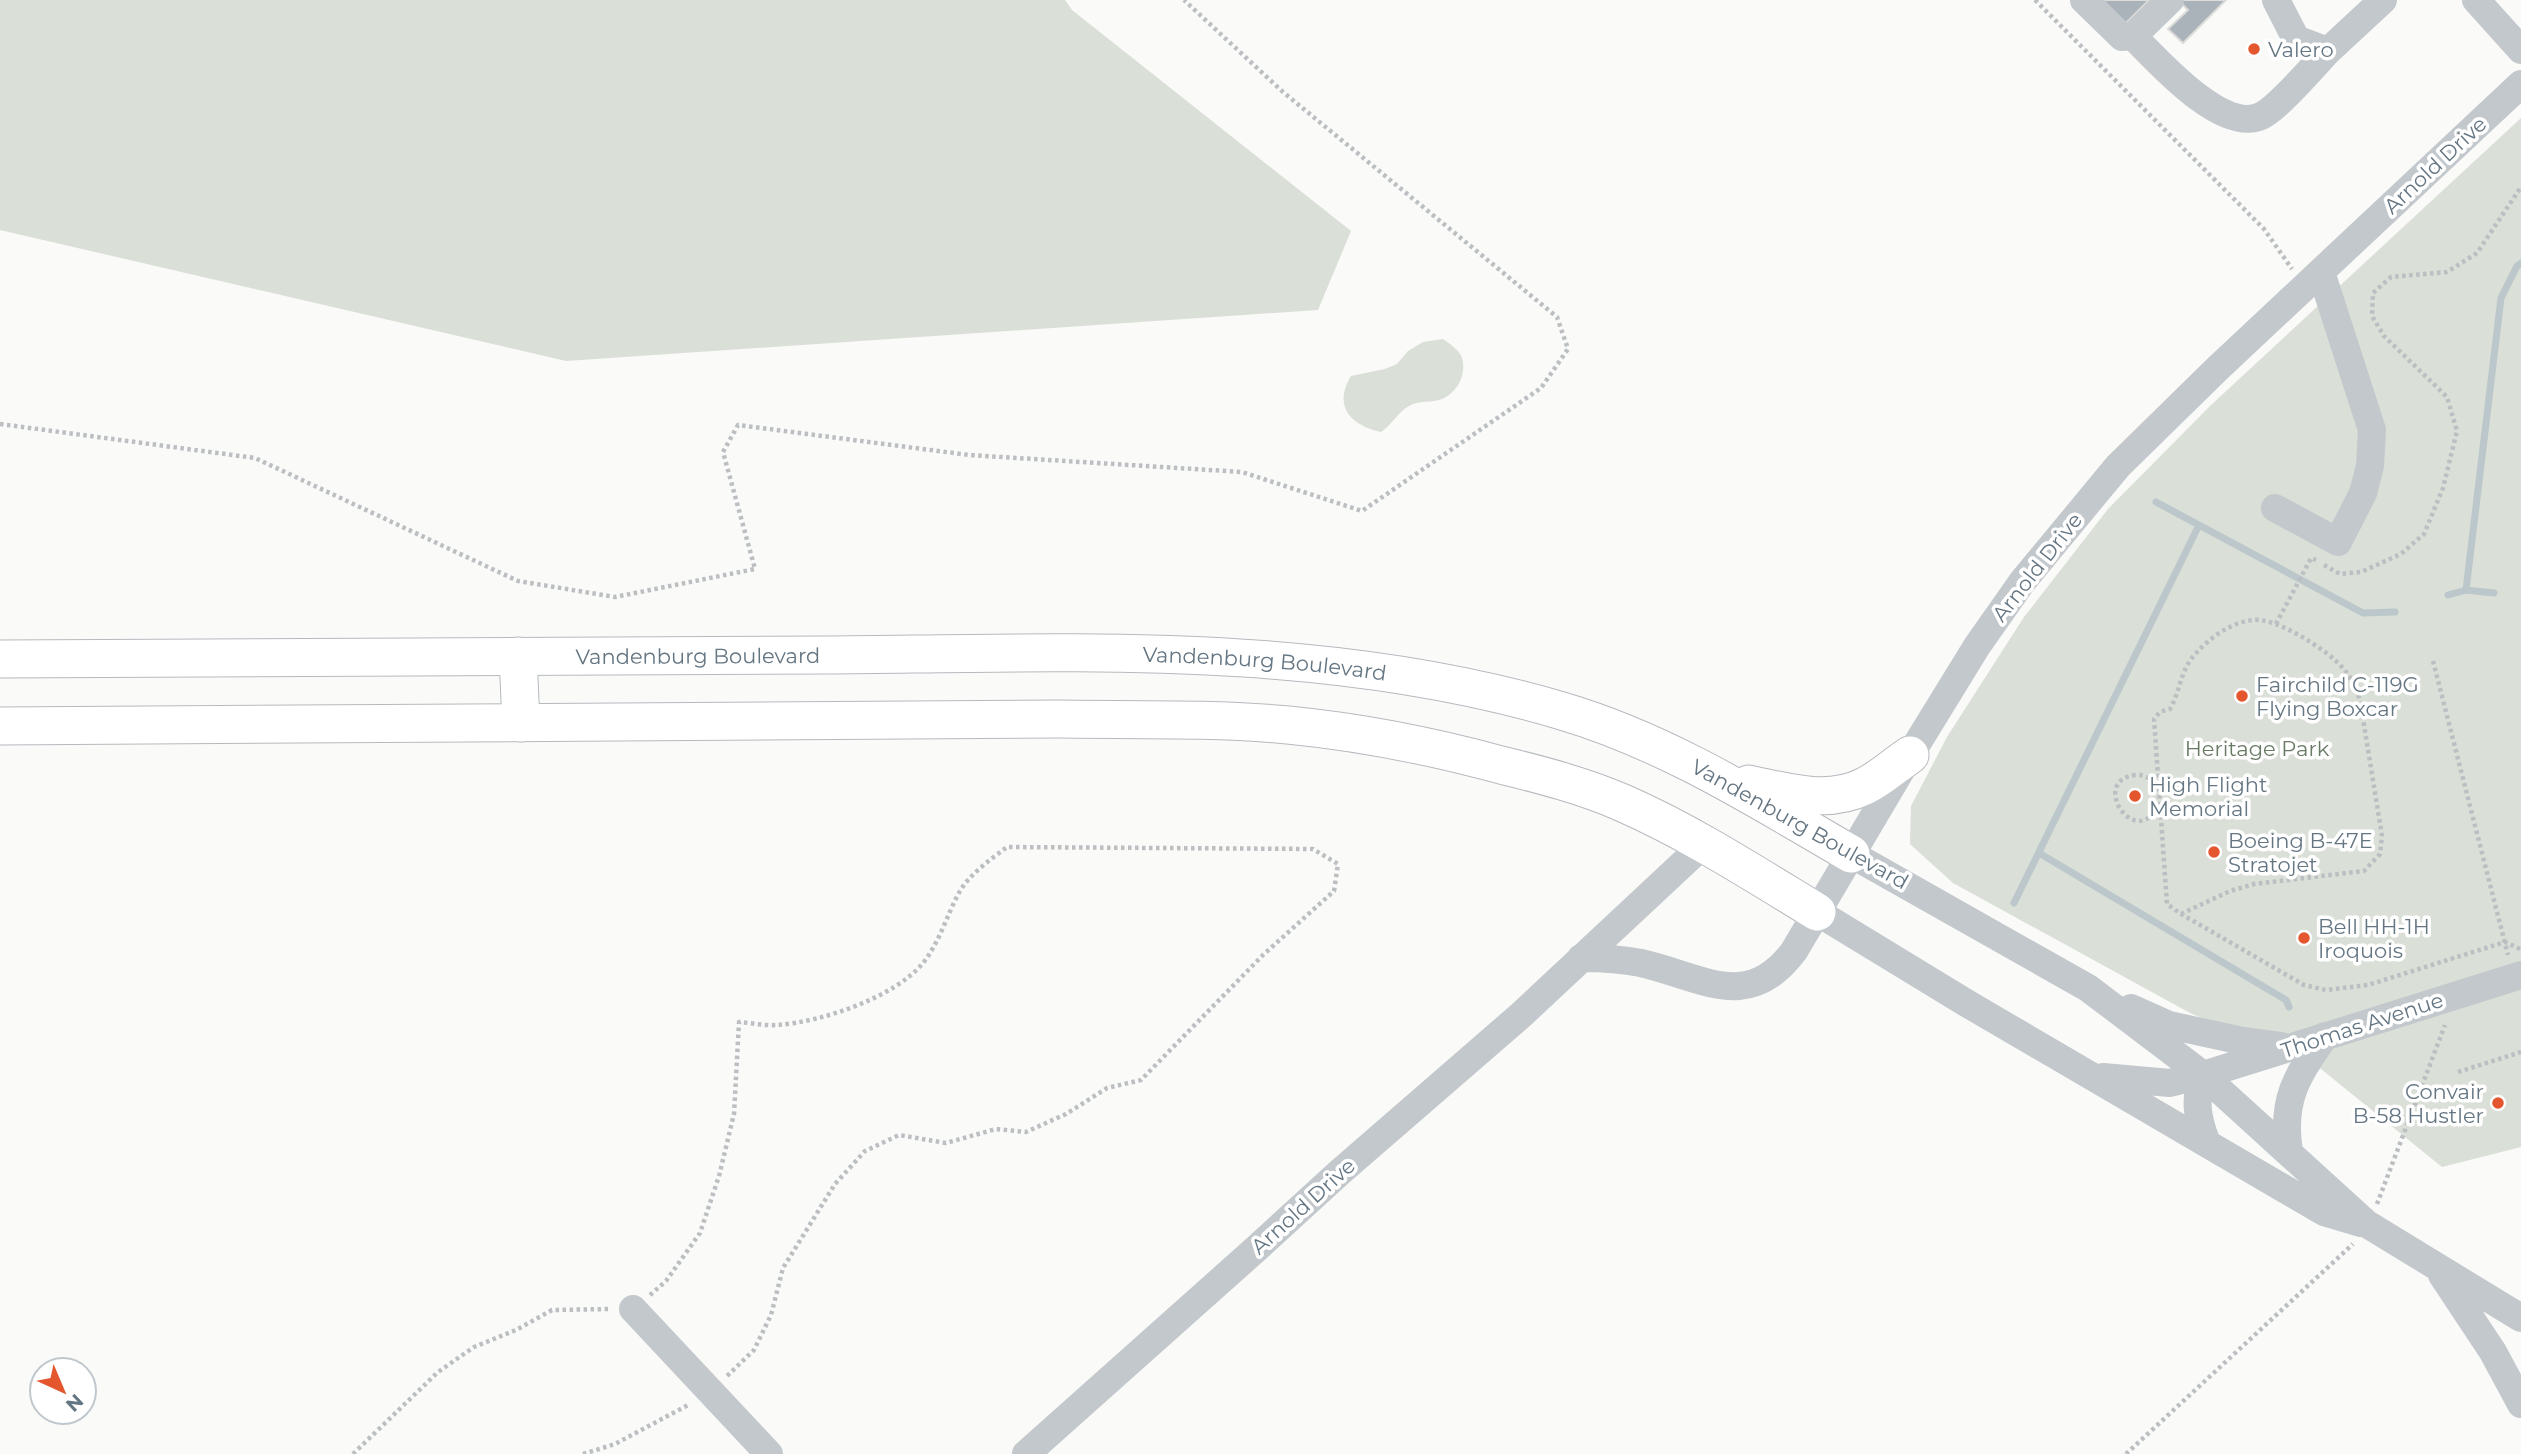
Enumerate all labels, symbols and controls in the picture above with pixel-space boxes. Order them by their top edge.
place label: Valero [2268,37,2334,62]
marker: Valero [2246,41,2262,57]
street label: Arnold Drive [2379,111,2491,219]
street label: Arnold Drive [1987,508,2087,626]
street label: Vandenburg Boulevard [1142,641,1388,685]
street label: Vandenburg Boulevard [575,643,820,669]
place label: Fairchild C-119G Flying Boxcar [2256,672,2419,721]
marker: Fairchild C-119G Flying Boxcar [2234,688,2250,704]
park label: Heritage Park [2185,736,2330,761]
street label: Vandenburg Boulevard [1687,754,1913,894]
place label: High Flight Memorial [2149,772,2268,821]
marker: High Flight Memorial [2127,788,2143,804]
place label: Boeing B-47E Stratojet [2228,828,2373,877]
marker: Boeing B-47E Stratojet [2206,844,2222,860]
place label: Bell HH-1H Iroquois [2318,914,2430,963]
marker: Bell HH-1H Iroquois [2296,930,2312,946]
street label: Thomas Avenue [2278,987,2446,1063]
place label: Convair B-58 Hustler [2353,1079,2484,1128]
marker: Convair B-58 Hustler [2490,1095,2506,1111]
street label: Arnold Drive [1246,1153,1360,1259]
north arrow [28,1356,98,1426]
text: N [61,1389,88,1416]

